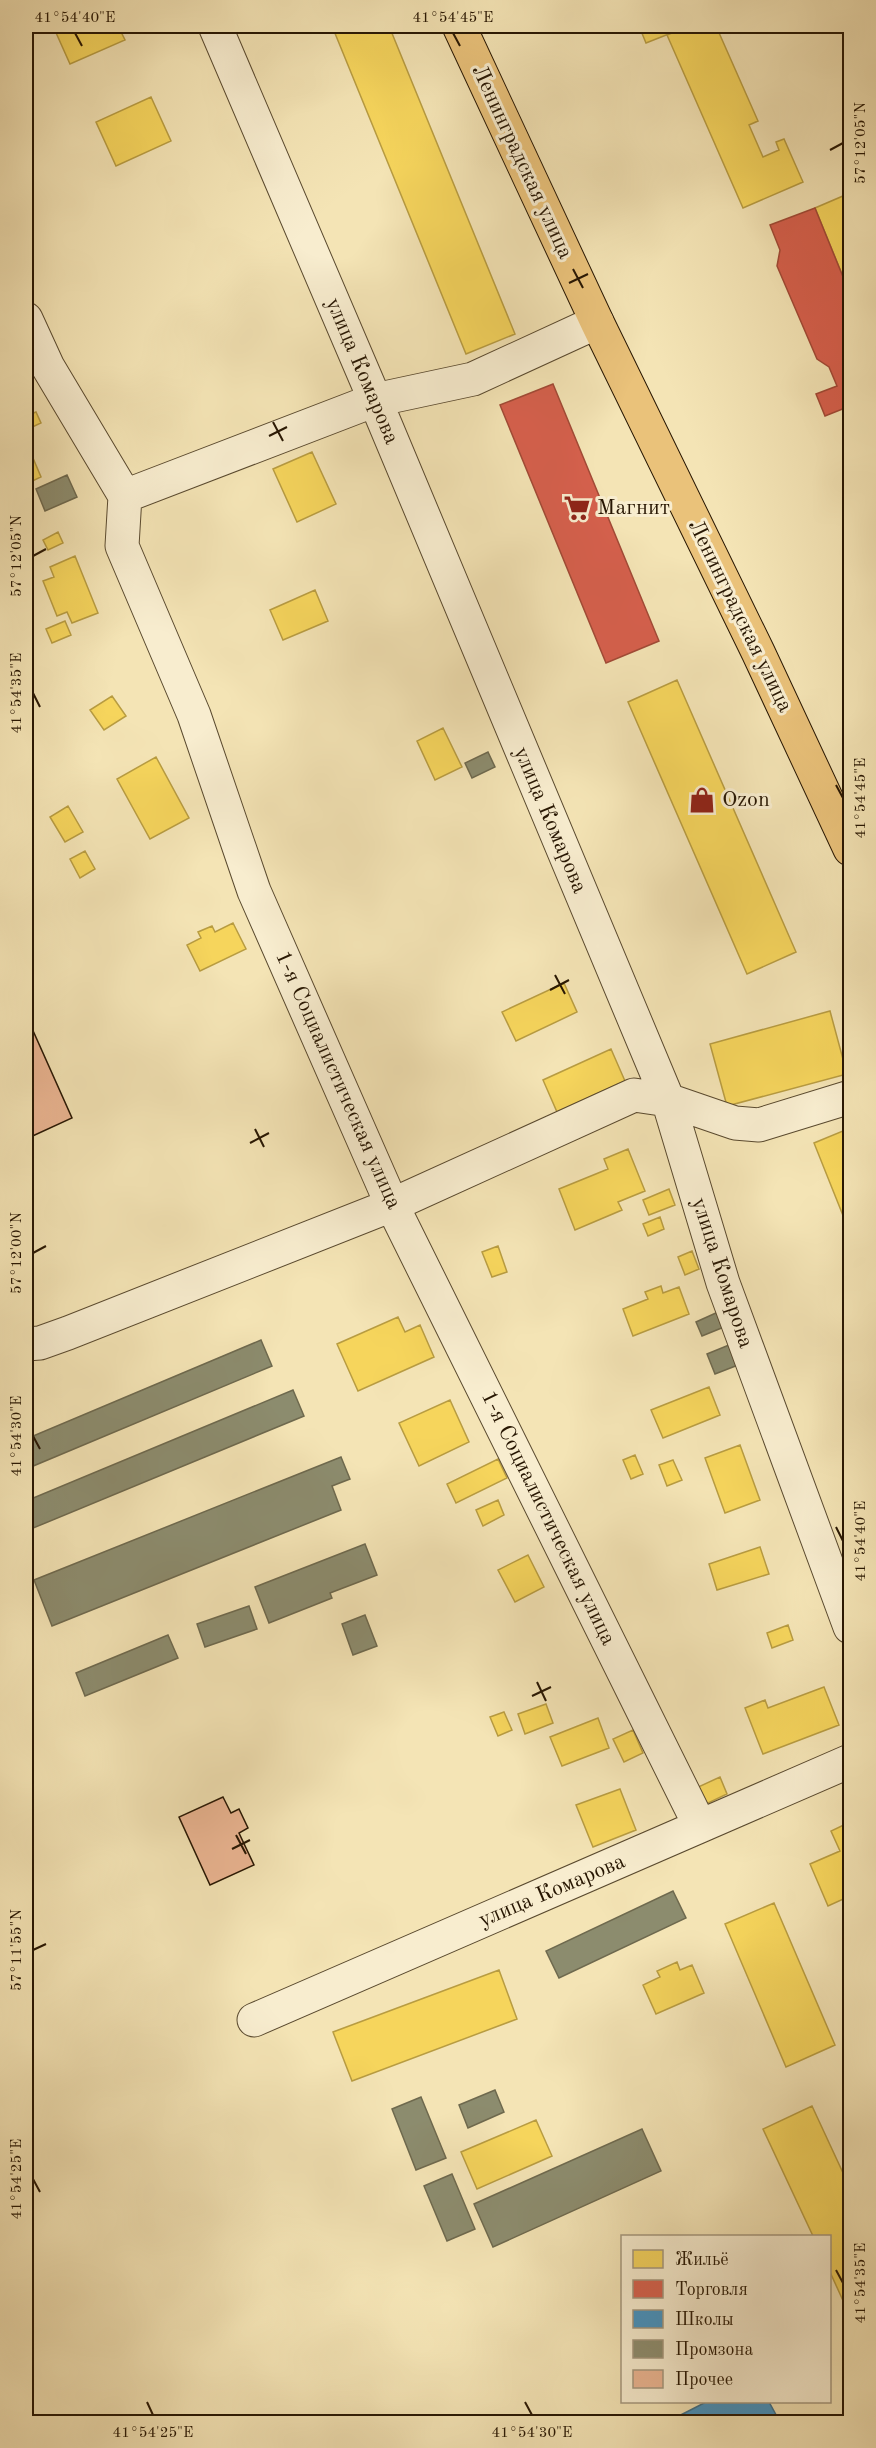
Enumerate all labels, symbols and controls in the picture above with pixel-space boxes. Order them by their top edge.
text: 41°54'40"E [35,11,115,26]
text: 41°54'45"E [413,11,493,26]
street label: Ленинградская улица [467,62,577,262]
text: 57°12'05"N [854,102,869,184]
street label: улица Комарова [321,295,403,448]
supermarket icon: Магнит [562,493,592,523]
place label: Магнит [597,497,670,519]
text: 57°12'05"N [10,515,25,597]
street label: Ленинградская улица [684,516,796,716]
text: 41°54'35"E [10,653,25,733]
street label: улица Комарова [509,744,591,897]
text: 41°54'45"E [854,758,869,838]
shop icon: Ozon [687,785,717,815]
place label: Ozon [722,789,770,811]
street label: 1-я Социалистическая улица [271,948,405,1213]
street label: улица Комарова [687,1195,757,1351]
text: 57°12'00"N [10,1212,25,1294]
street label: 1-я Социалистическая улица [477,1387,619,1649]
text: 41°54'30"E [10,1396,25,1476]
text: 41°54'40"E [854,1501,869,1581]
street label: улица Комарова [476,1850,629,1932]
text: 57°11'55"N [10,1909,25,1991]
text: 41°54'25"E [10,2139,25,2219]
legend [621,2235,831,2403]
text: 41°54'35"E [854,2243,869,2323]
text: Жильё [675,2251,729,2269]
text: Торговля [675,2281,748,2299]
text: Школы [675,2311,734,2329]
text: Промзона [675,2341,753,2359]
text: Прочее [675,2371,733,2389]
text: 41°54'25"E [113,2426,193,2441]
text: 41°54'30"E [492,2426,572,2441]

